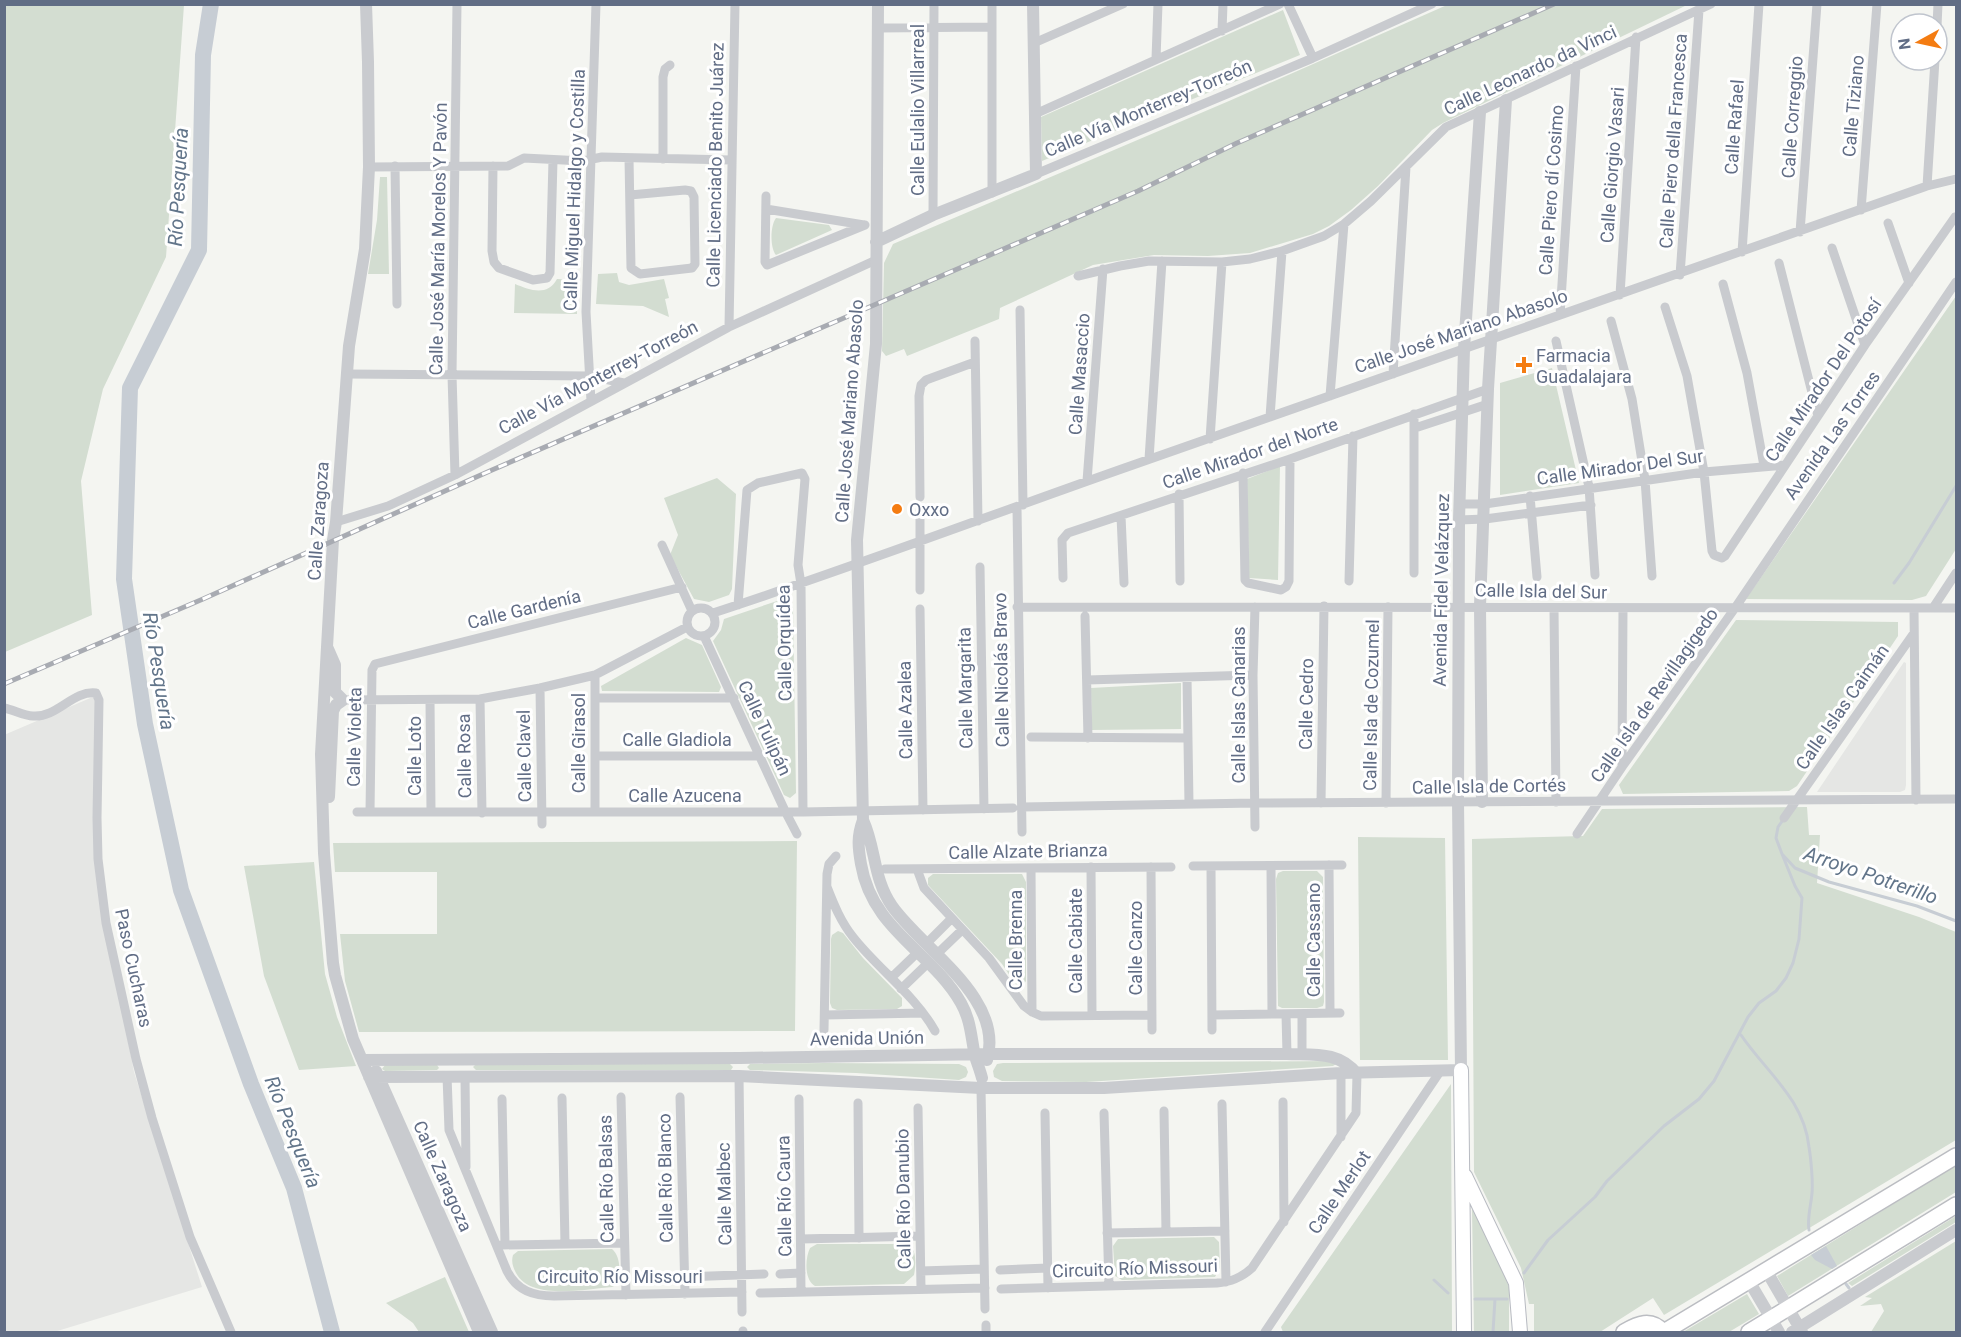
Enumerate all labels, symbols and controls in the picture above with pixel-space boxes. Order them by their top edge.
north arrow [1889,12,1949,72]
street label: Calle Leonardo da Vinci [1440,21,1620,119]
street label: Calle Eulalio Villarreal [907,24,928,196]
street label: Calle Piero della Francesca [1655,33,1691,249]
text: N [1894,37,1915,51]
street label: Calle Licenciado Benito Juárez [702,42,728,288]
street label: Calle Tiziano [1838,54,1868,158]
street label: Calle Vía Monterrey-Torreón [1041,55,1255,161]
street label: Calle Correggio [1777,55,1807,179]
street label: Calle Miguel Hidalgo y Costilla [559,69,589,311]
street label: Calle Rafael [1720,79,1748,175]
street label: Calle Giorgio Vasari [1596,86,1628,244]
street label: Calle José María Morelos Y Pavón [425,102,451,376]
street label: Calle Piero dí Cosimo [1535,104,1567,276]
water label: Río Pesquería [163,127,193,247]
street label: Calle José Mariano Abasolo [1352,285,1570,377]
street label: Calle Mirador Del Potosí [1761,294,1886,466]
street label: Calle José Mariano Abasolo [831,299,867,523]
street label: Calle Masaccio [1064,312,1094,436]
street label: Calle Vía Monterrey-Torreón [495,315,701,439]
place label: Farmacia Guadalajara [1536,345,1632,387]
marker: Farmacia Guadalajara [1517,358,1531,372]
street label: Avenida Las Torres [1780,367,1884,503]
street label: Calle Mirador del Norte [1159,413,1341,493]
street label: Calle Mirador Del Sur [1535,445,1705,489]
street label: Calle Zaragoza [303,461,333,581]
street label: Avenida Fidel Velázquez [1429,493,1453,687]
place label: Oxxo [909,499,949,520]
marker: Oxxo [890,502,904,516]
street label: Calle Isla del Sur [1475,579,1607,603]
street label: Calle Orquídea [772,584,796,702]
street label: Calle Gardenía [465,585,583,633]
street label: Calle Nicolás Bravo [989,593,1013,747]
street label: Calle Isla de Revillagigedo [1586,604,1722,786]
water label: Río Pesquería [138,610,180,732]
street label: Calle Isla de Cozumel [1359,619,1383,791]
street label: Calle Islas Canarias [1228,626,1249,784]
street label: Calle Margarita [953,627,977,749]
street label: Calle Islas Caimán [1791,640,1893,774]
street label: Calle Cedro [1295,658,1317,750]
street label: Calle Azalea [894,661,916,759]
street label: Calle Tulipán [734,677,796,779]
street label: Calle Violeta [343,687,365,787]
street label: Calle Girasol [568,693,589,793]
street label: Calle Clavel [513,710,535,802]
street label: Calle Rosa [453,713,475,799]
street label: Calle Loto [404,716,425,796]
street label: Calle Gladiola [622,729,732,750]
street label: Calle Isla de Cortés [1412,774,1566,798]
street label: Calle Azucena [628,785,742,806]
street label: Calle Alzate Brianza [948,839,1108,863]
water label: Arroyo Potrerillo [1800,841,1941,909]
street label: Calle Cassano [1303,883,1324,997]
street label: Calle Cabiate [1065,888,1086,994]
street label: Calle Brenna [1005,890,1026,990]
street label: Calle Canzo [1125,901,1146,995]
street label: Paso Cucharas [111,907,157,1029]
street label: Avenida Unión [810,1027,924,1049]
water label: Río Pesquería [260,1072,326,1192]
street label: Calle Río Blanco [653,1113,677,1243]
street label: Calle Río Balsas [594,1115,618,1243]
street label: Calle Zaragoza [409,1117,477,1235]
street label: Calle Río Danubio [891,1128,915,1270]
street label: Calle Río Caura [772,1135,796,1257]
street label: Calle Malbec [713,1142,735,1246]
street label: Calle Merlot [1303,1146,1375,1238]
street label: Circuito Río Missouri [1052,1255,1218,1281]
street label: Circuito Río Missouri [537,1266,703,1287]

